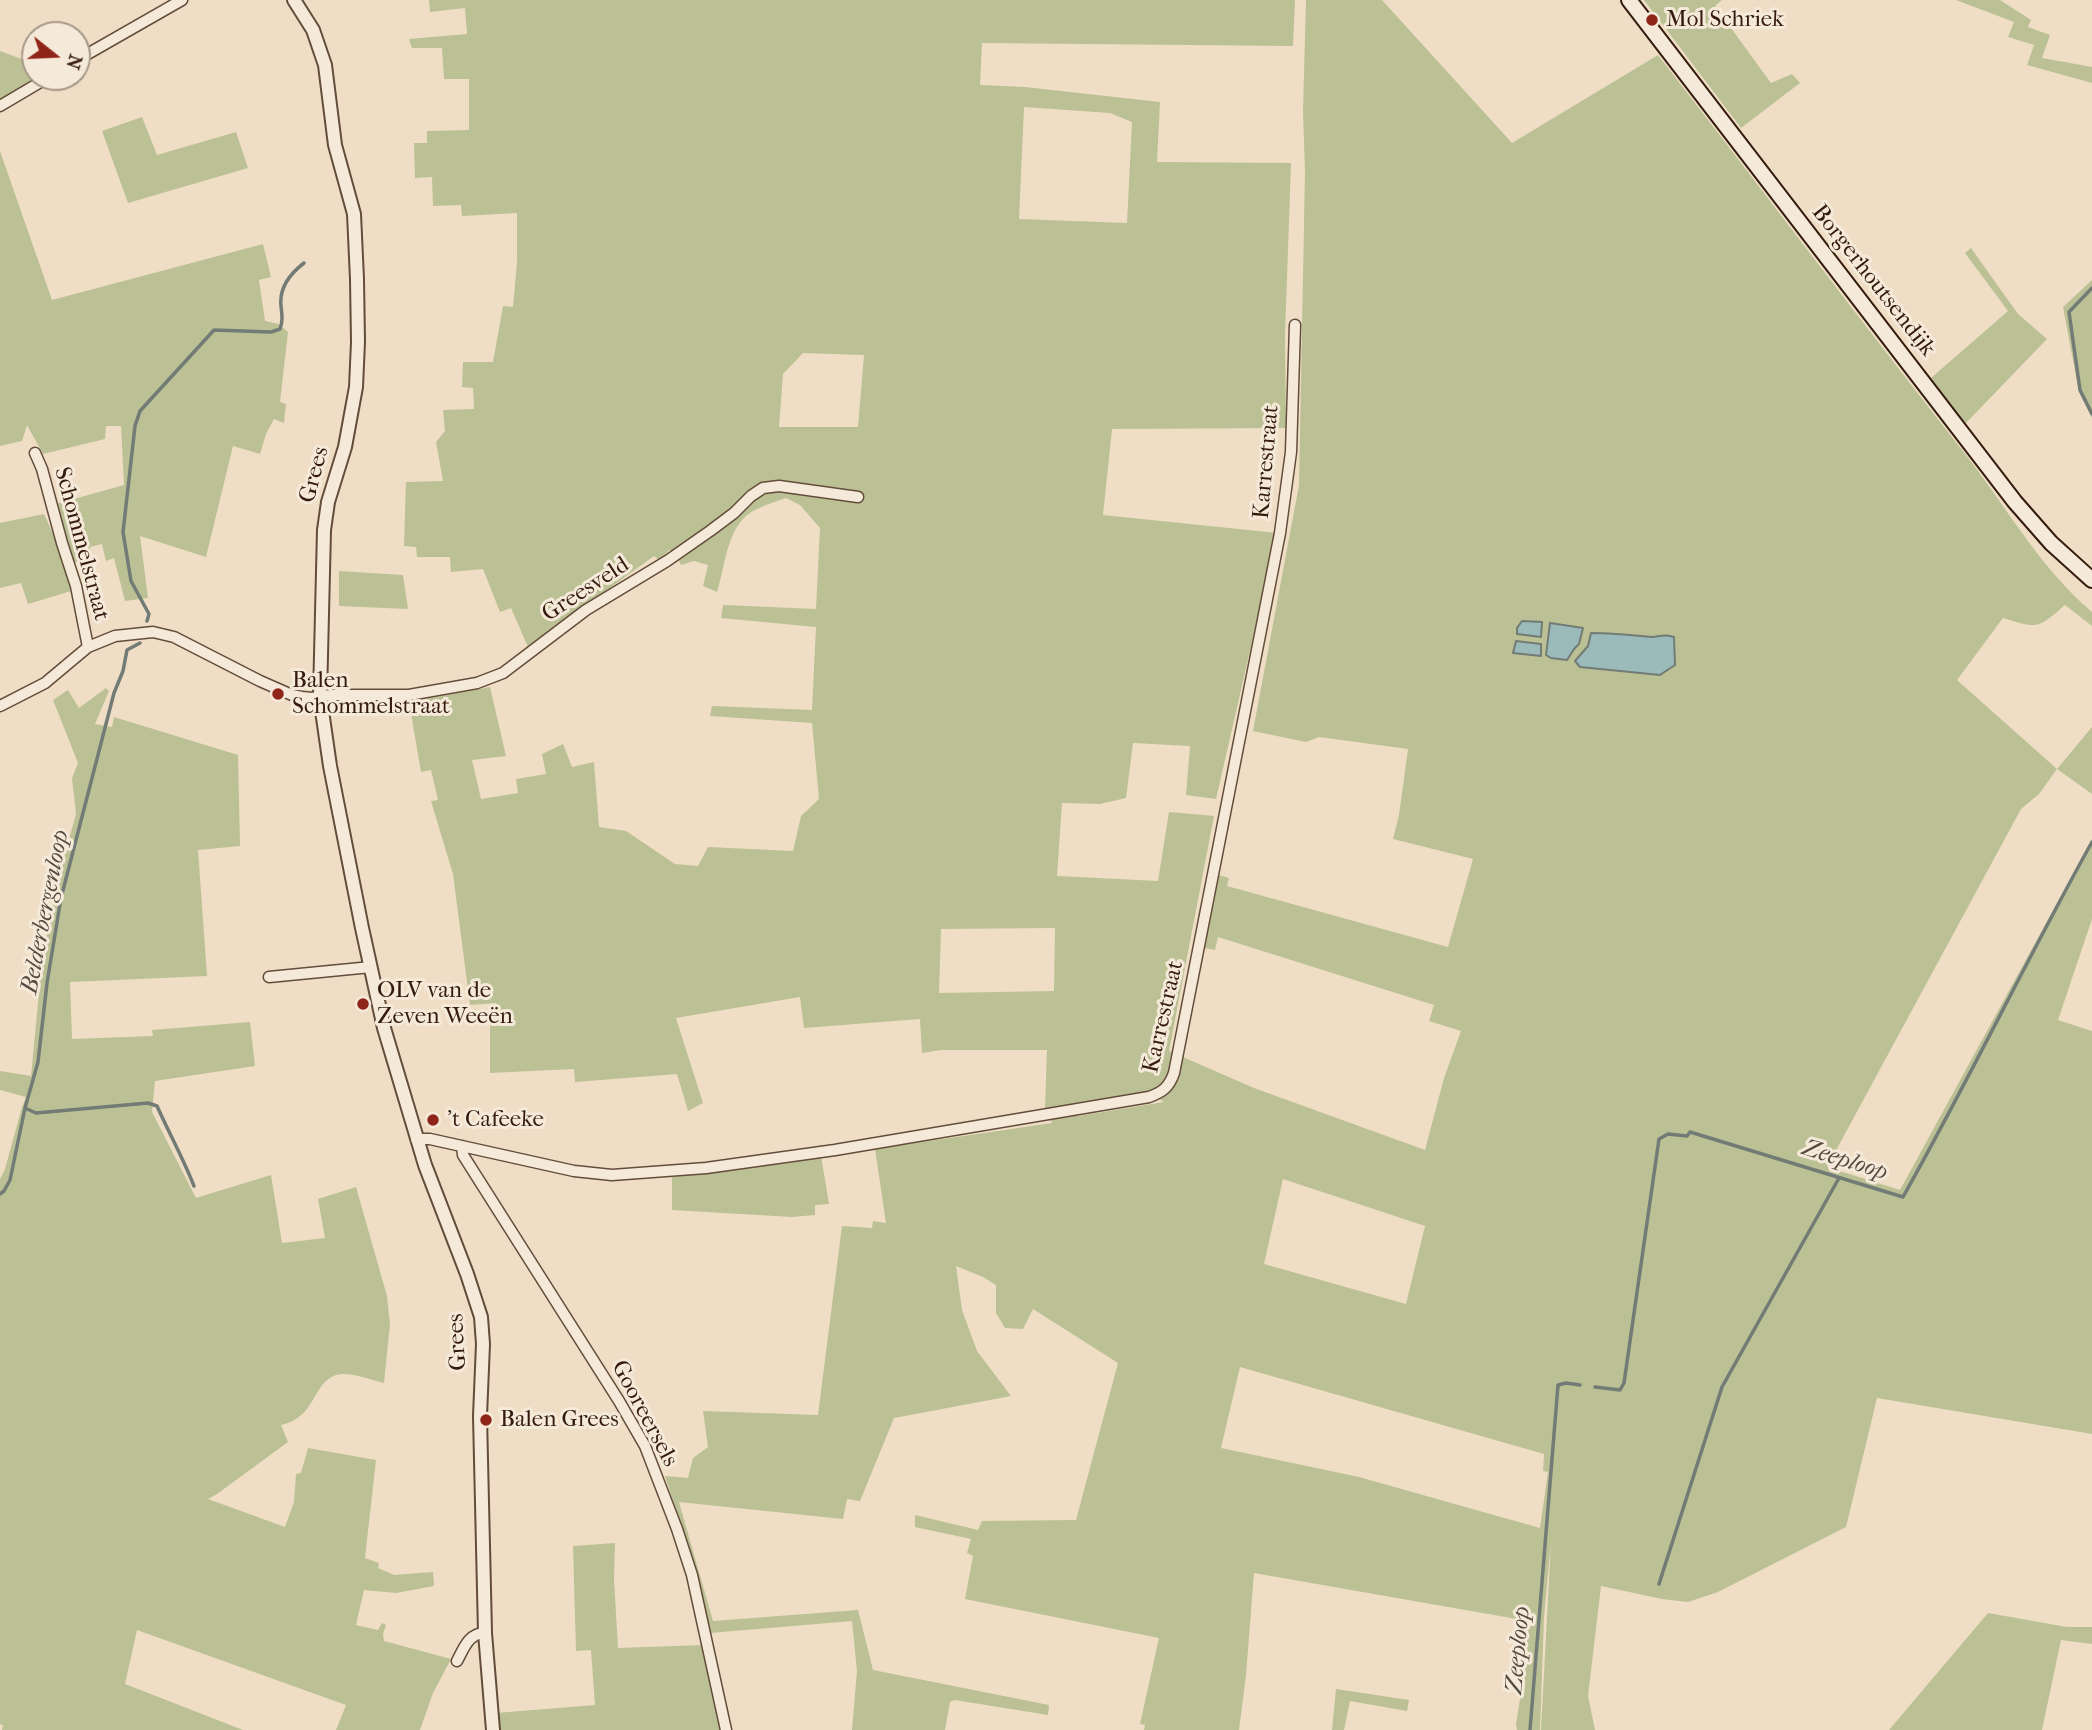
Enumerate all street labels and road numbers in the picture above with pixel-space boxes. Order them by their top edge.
street label: Borgerhoutsendijk [1805,200,1941,362]
street label: Karrestraat [1248,404,1286,520]
street label: Grees [294,444,336,506]
street label: Schommelstraat [47,464,115,624]
street label: Greesveld [537,552,635,628]
street label: Karrestraat [1138,958,1190,1076]
street label: Grees [443,1313,473,1371]
street label: Gooreersels [605,1356,683,1472]

